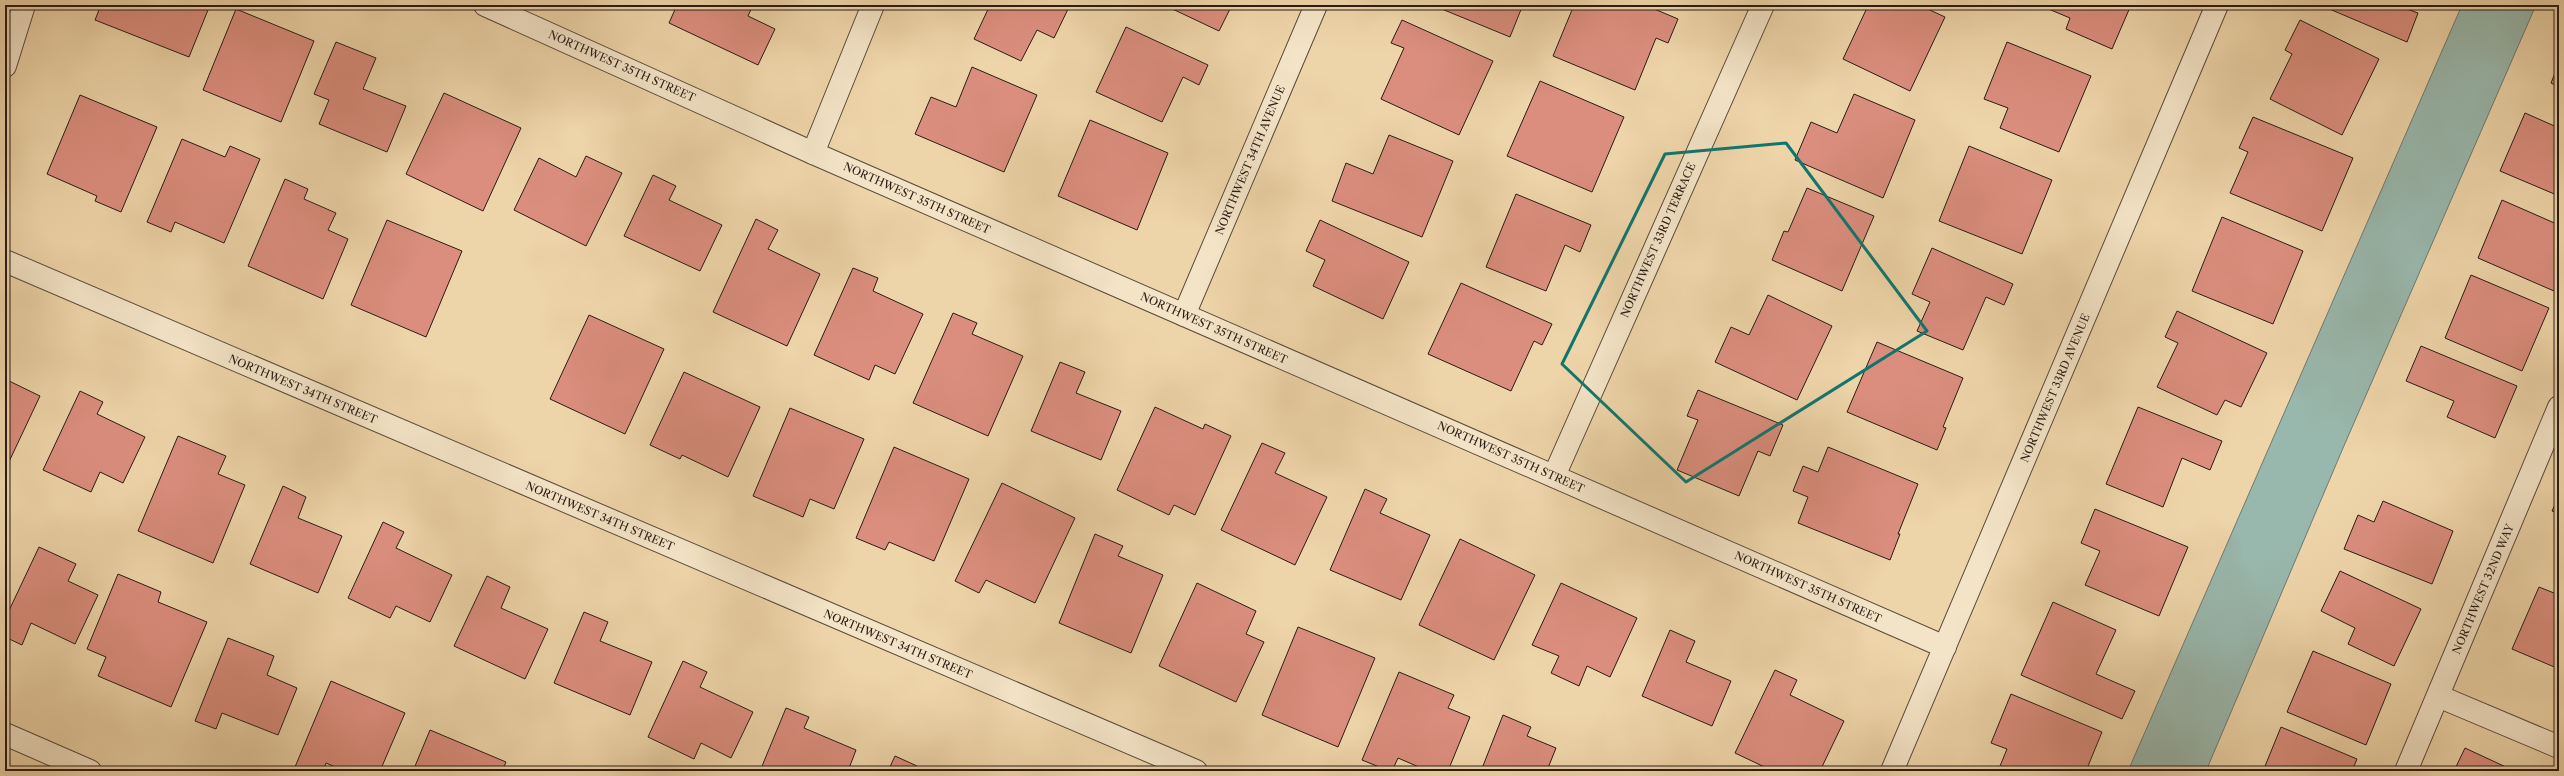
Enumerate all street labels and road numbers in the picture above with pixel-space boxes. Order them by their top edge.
street label: NORTHWEST 35TH STREET [546,27,698,105]
street label: NORTHWEST 34TH AVENUE [1212,83,1288,237]
street label: NORTHWEST 35TH STREET [841,159,993,237]
street label: NORTHWEST 33RD TERRACE [1617,160,1699,320]
street label: NORTHWEST 35TH STREET [1138,289,1290,367]
street label: NORTHWEST 33RD AVENUE [2017,311,2093,464]
street label: NORTHWEST 34TH STREET [227,351,380,427]
street label: NORTHWEST 35TH STREET [1435,418,1587,496]
street label: NORTHWEST 34TH STREET [524,478,677,554]
street label: NORTHWEST 32ND WAY [2449,522,2517,656]
street label: NORTHWEST 35TH STREET [1732,548,1884,626]
street label: NORTHWEST 34TH STREET [822,606,975,682]

